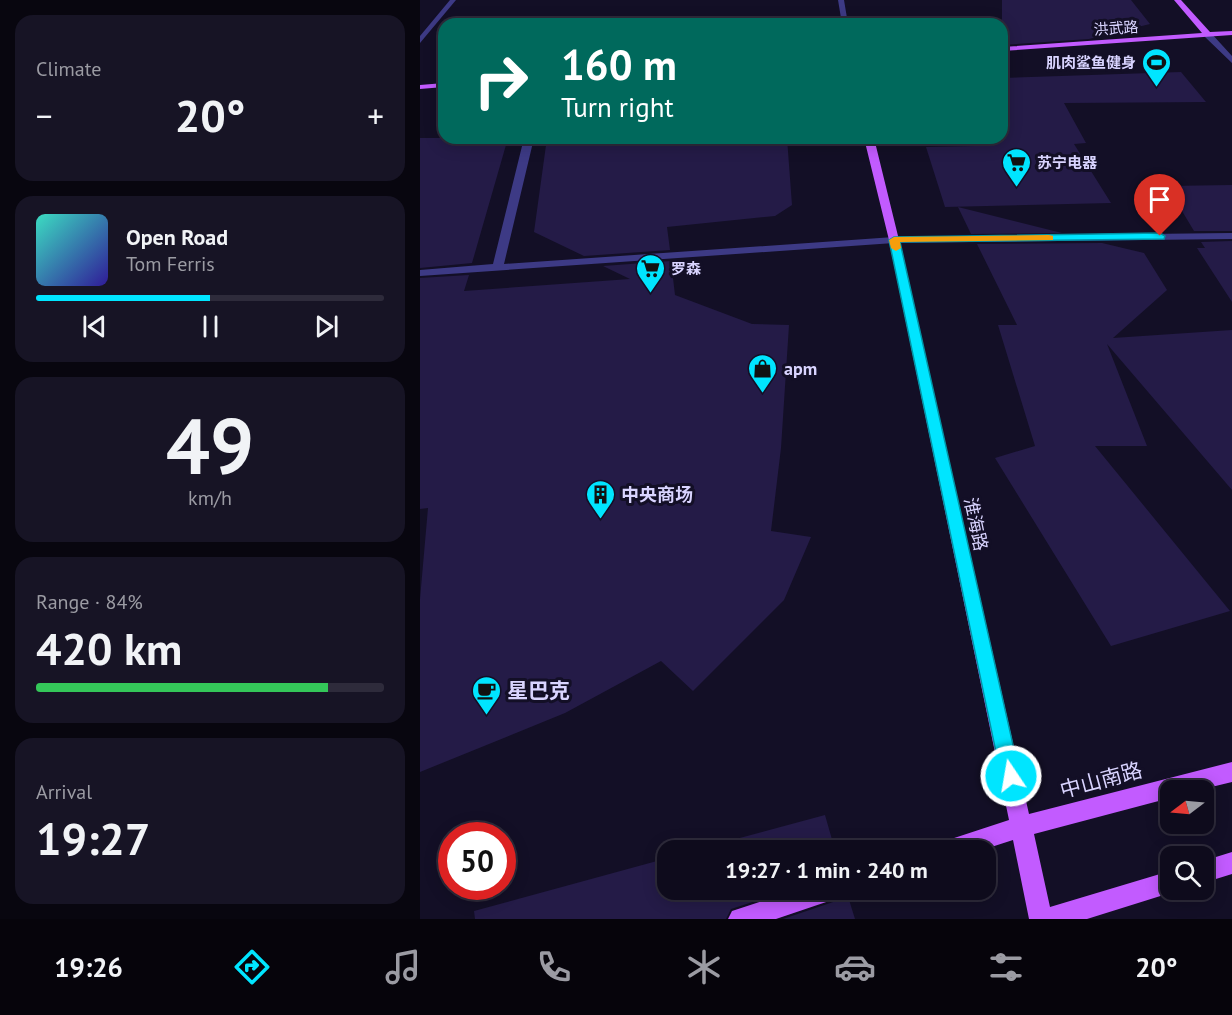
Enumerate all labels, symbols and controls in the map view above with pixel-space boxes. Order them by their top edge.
street label: 洪武路 [1093,17,1139,39]
text: 160 m [561,37,677,92]
icon: right [462,42,540,120]
sports icon: 肌肉鲨鱼健身 [1141,46,1173,88]
place label: 肌肉鲨鱼健身 [1046,53,1136,72]
text: Climate [36,56,102,82]
text: 20° [175,86,245,144]
text: Turn right [561,90,674,124]
text: − [36,94,53,137]
text: + [367,94,384,137]
supermarket icon: 苏宁电器 [1000,146,1032,188]
place label: 苏宁电器 [1037,153,1098,172]
pin [1134,174,1185,236]
icon: arrive [1143,183,1176,216]
text: Open Road [126,223,228,251]
text: Tom Ferris [126,251,215,277]
supermarket icon: 罗森 [634,252,666,294]
place label: 罗森 [671,259,701,278]
icon: previous [78,310,111,343]
icon: pause [194,310,227,343]
icon: next [310,310,343,343]
shop icon: apm [747,352,779,394]
place label: apm [784,357,817,380]
text: 49 [166,395,254,496]
building icon: 中央商场 [584,478,616,520]
place label: 中央商场 [621,483,693,506]
text: km/h [188,485,232,511]
street label: 淮海路 [959,495,993,553]
text: Range · 84% [36,589,143,615]
text: 420 km [36,619,182,677]
cafe icon: 星巴克 [470,674,502,716]
place label: 星巴克 [507,677,570,704]
position arrow [979,744,1043,808]
street label: 中山南路 [1057,756,1145,804]
text: Arrival [36,779,92,805]
north arrow [1160,780,1214,834]
map controls [1160,780,1214,900]
text: 19:27 [36,809,150,867]
speed limit sign: 50 [438,822,516,900]
button: search [1160,846,1214,900]
text: 19:27 · 1 min · 240 m [725,856,928,884]
icon: directions [231,946,273,988]
icon: music [382,946,424,988]
icon: phone [533,946,575,988]
icon: climate [683,946,725,988]
icon: car [834,946,876,988]
icon: filters [985,946,1027,988]
text: 19:26 [54,950,123,984]
text: 20° [1135,950,1178,984]

